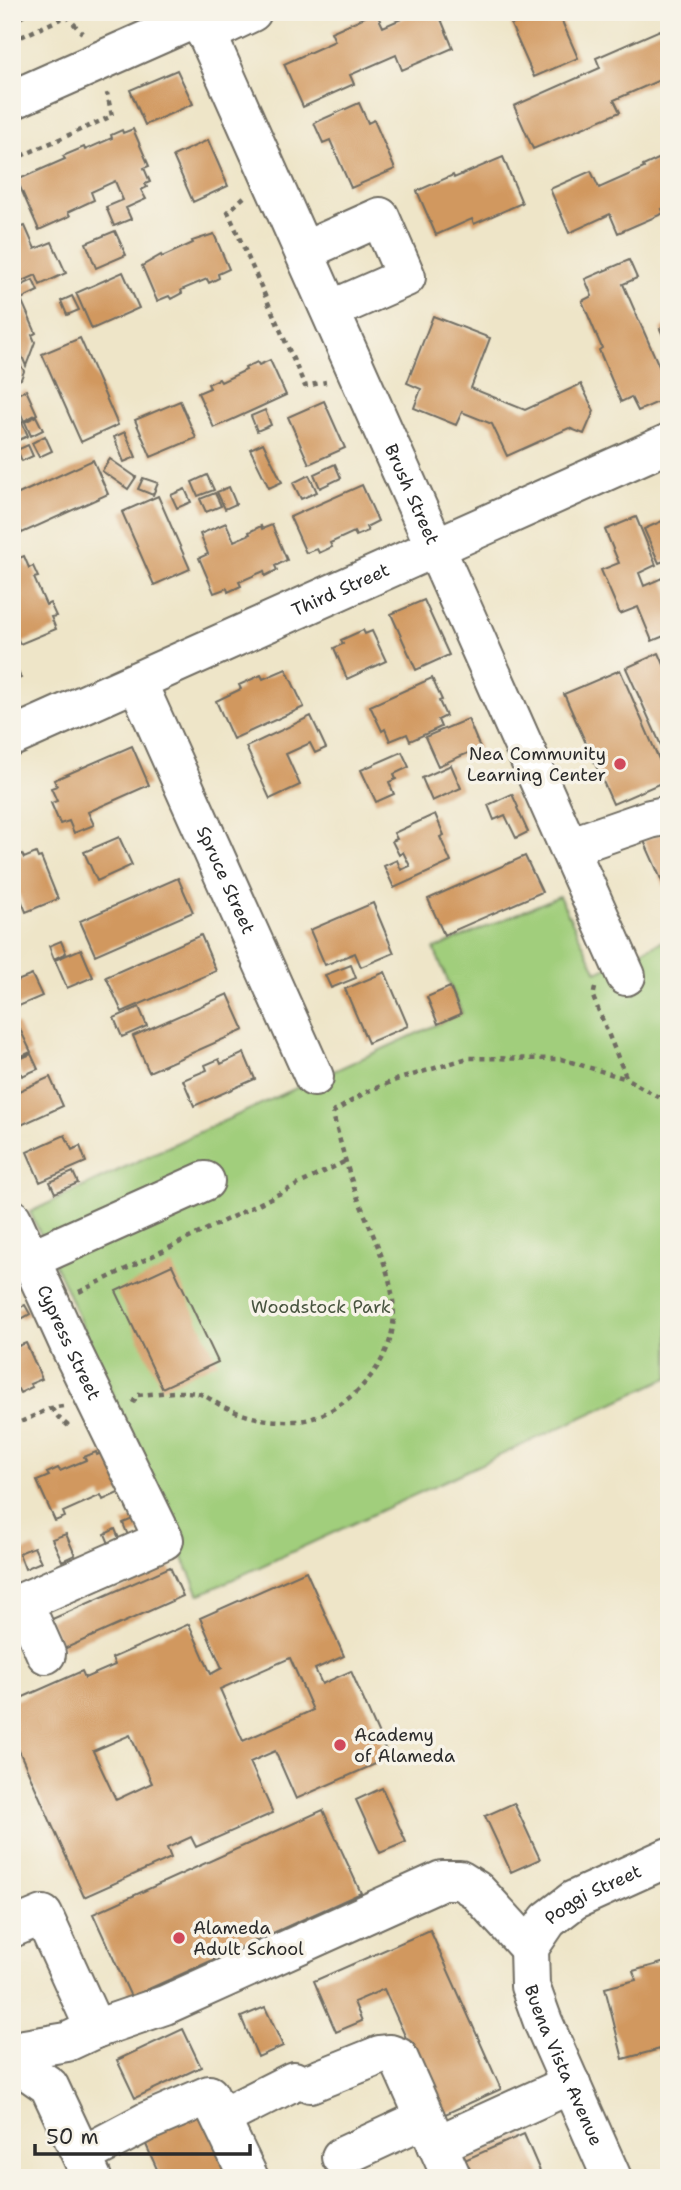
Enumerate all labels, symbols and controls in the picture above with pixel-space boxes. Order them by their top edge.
street label: Brush Street [379,440,445,549]
street label: Third Street [288,558,393,622]
place label: Nea Community Learning Center [467,742,606,787]
marker: Nea Community Learning Center [612,756,628,772]
street label: Spruce Street [191,822,260,938]
street label: Cypress Street [32,1281,106,1404]
park label: Woodstock Park [251,1295,391,1319]
place label: Academy of Alameda [354,1723,455,1768]
marker: Academy of Alameda [332,1737,348,1753]
street label: Poggi Street [540,1859,645,1930]
place label: Alameda Adult School [193,1916,304,1961]
marker: Alameda Adult School [171,1930,187,1946]
street label: Buena Vista Avenue [519,1981,608,2150]
scale bar [35,2113,250,2157]
text: 50 m [46,2123,99,2151]

